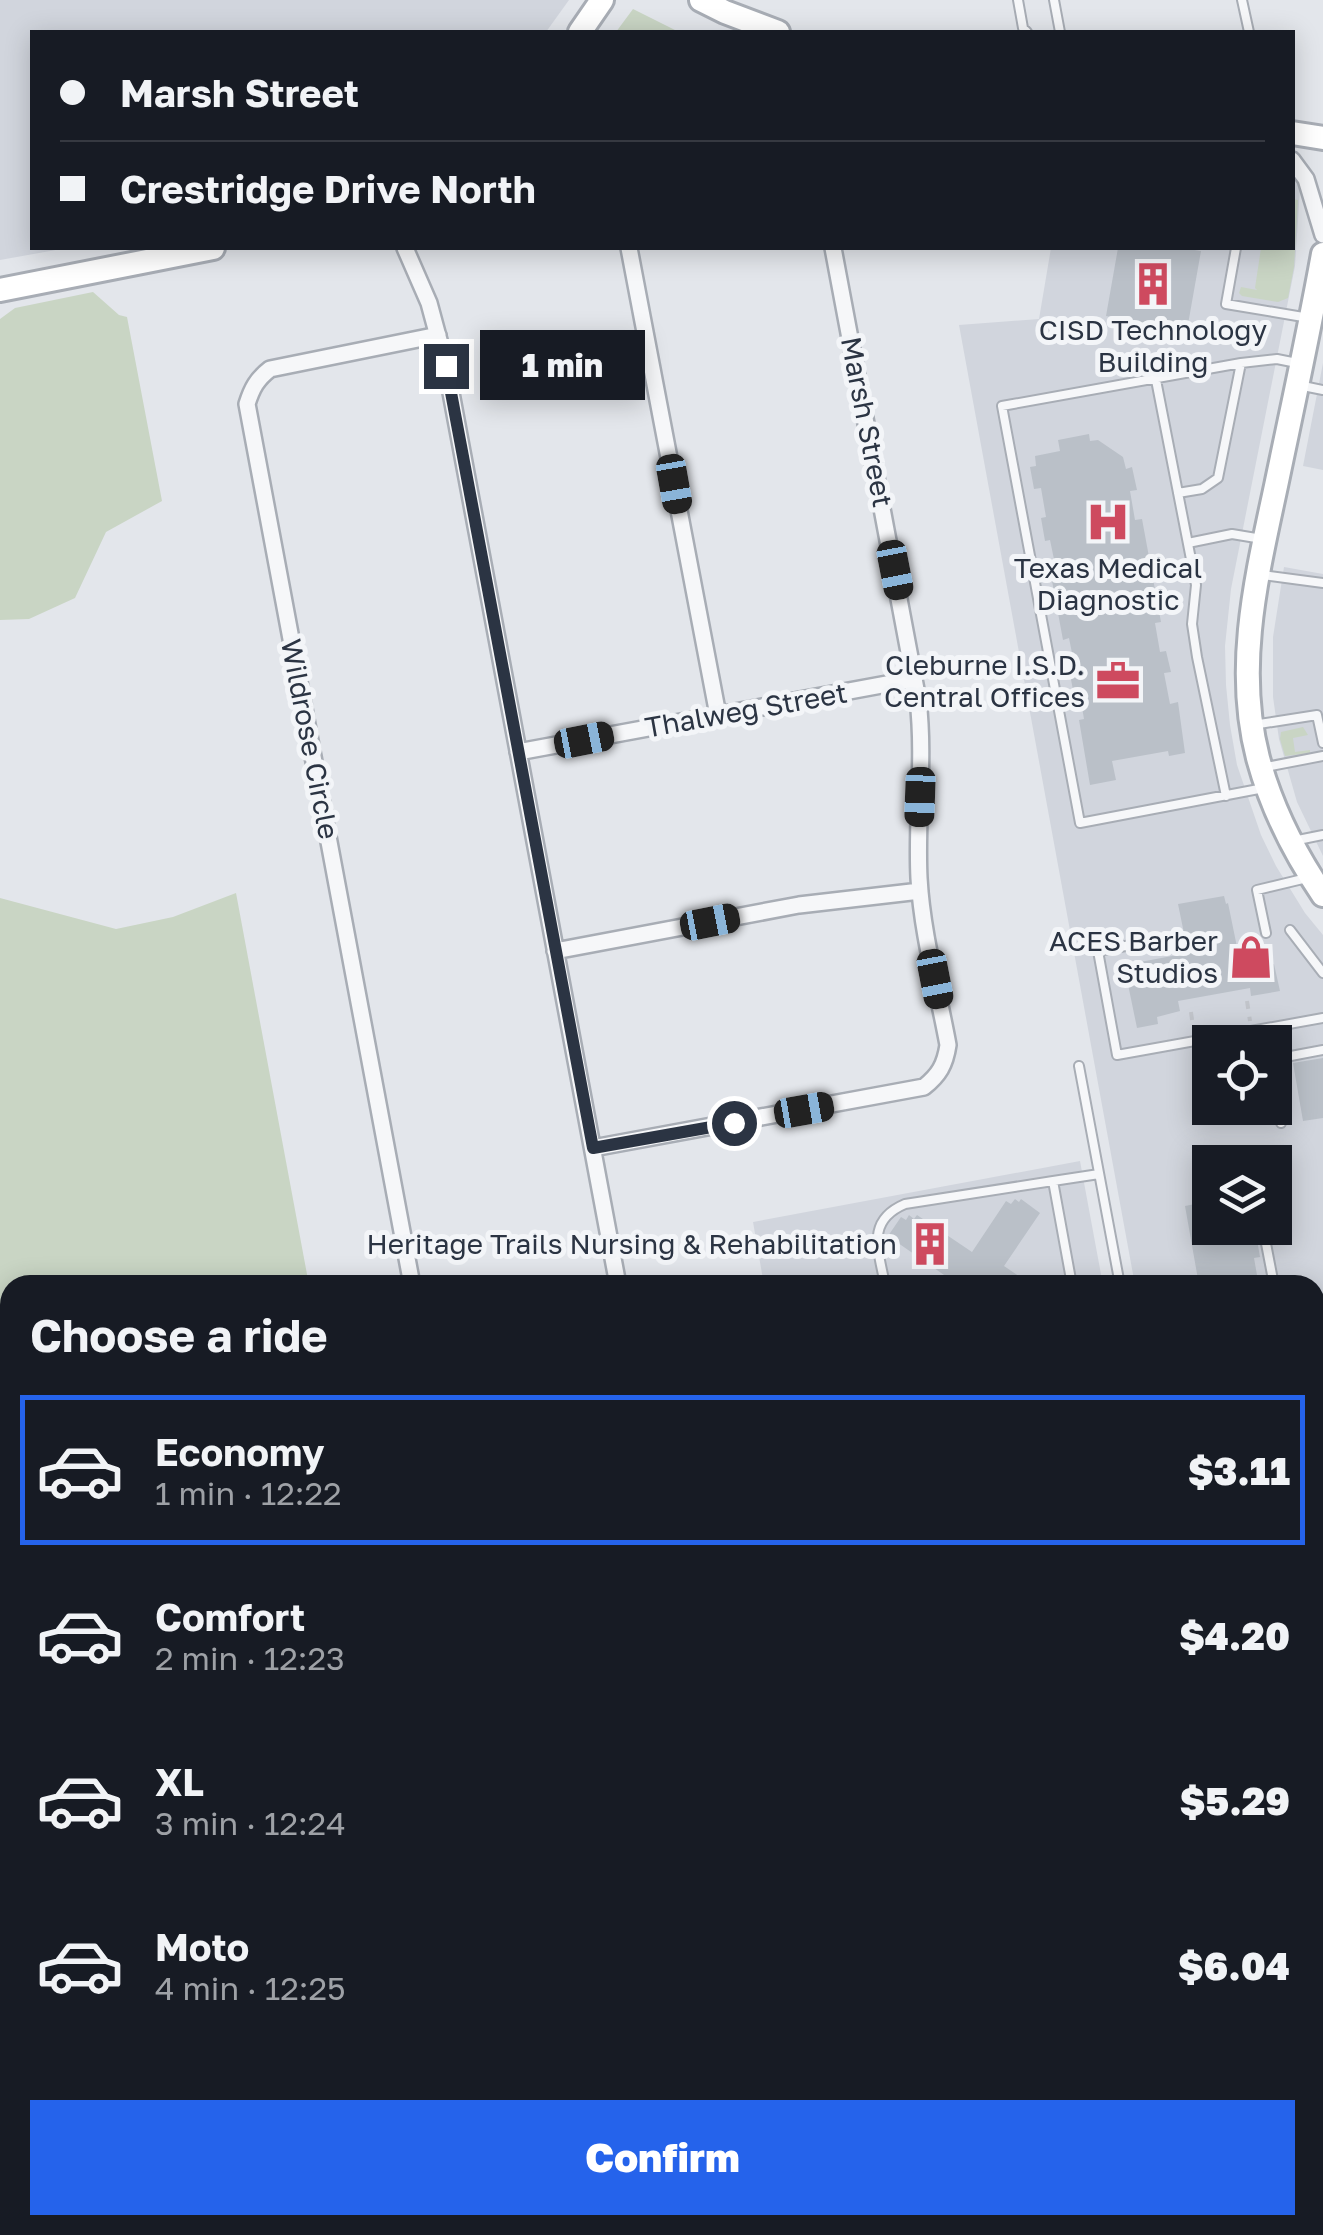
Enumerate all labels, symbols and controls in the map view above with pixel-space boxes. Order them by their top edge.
text: Marsh Street [120,70,359,115]
text: Crestridge Drive North [120,166,536,211]
building icon: CISD Technology Building [1129,260,1177,308]
place label: CISD Technology Building [1039,313,1267,378]
callout: 1 min [481,331,646,401]
street label: Marsh Street [835,334,900,510]
route end [424,344,469,389]
text: 1 min [522,346,603,384]
car [654,452,694,516]
hospital icon: Texas Medical Diagnostic [1084,498,1132,546]
car [875,538,915,602]
place label: Texas Medical Diagnostic [1014,551,1202,616]
street label: Wildrose Circle [275,636,346,842]
place label: Cleburne I.S.D. Central Offices [884,648,1085,713]
office icon: Cleburne I.S.D. Central Offices [1094,657,1142,705]
street label: Thalweg Street [642,675,850,744]
car [552,720,616,760]
car [904,766,936,828]
car [678,902,742,942]
place label: ACES Barber Studios [1049,924,1218,989]
shop icon: ACES Barber Studios [1227,933,1275,981]
car [915,947,955,1011]
map controls [1192,1025,1292,1245]
button: locate [1192,1025,1292,1125]
car [772,1090,836,1130]
route start [712,1101,757,1146]
button: layers [1192,1145,1292,1245]
building icon: Heritage Trails Nursing & Rehabilitation [906,1220,954,1268]
place label: Heritage Trails Nursing & Rehabilitation [367,1227,897,1260]
text: Choose a ride [30,1308,328,1362]
icon: car [35,1425,125,1515]
text: Economy [155,1429,324,1474]
text: $3.11 [1188,1448,1290,1493]
text: 1 min · 12:22 [155,1474,342,1512]
icon: car [35,1590,125,1680]
text: Comfort [155,1594,305,1639]
text: $4.20 [1179,1613,1290,1658]
text: 2 min · 12:23 [155,1639,345,1677]
icon: car [35,1755,125,1845]
text: XL [155,1759,204,1804]
text: $5.29 [1180,1778,1290,1823]
text: 3 min · 12:24 [155,1804,346,1842]
icon: car [35,1920,125,2010]
text: Moto [155,1924,249,1969]
text: $6.04 [1178,1943,1290,1988]
text: 4 min · 12:25 [155,1969,346,2007]
button: Confirm [30,2100,1295,2215]

